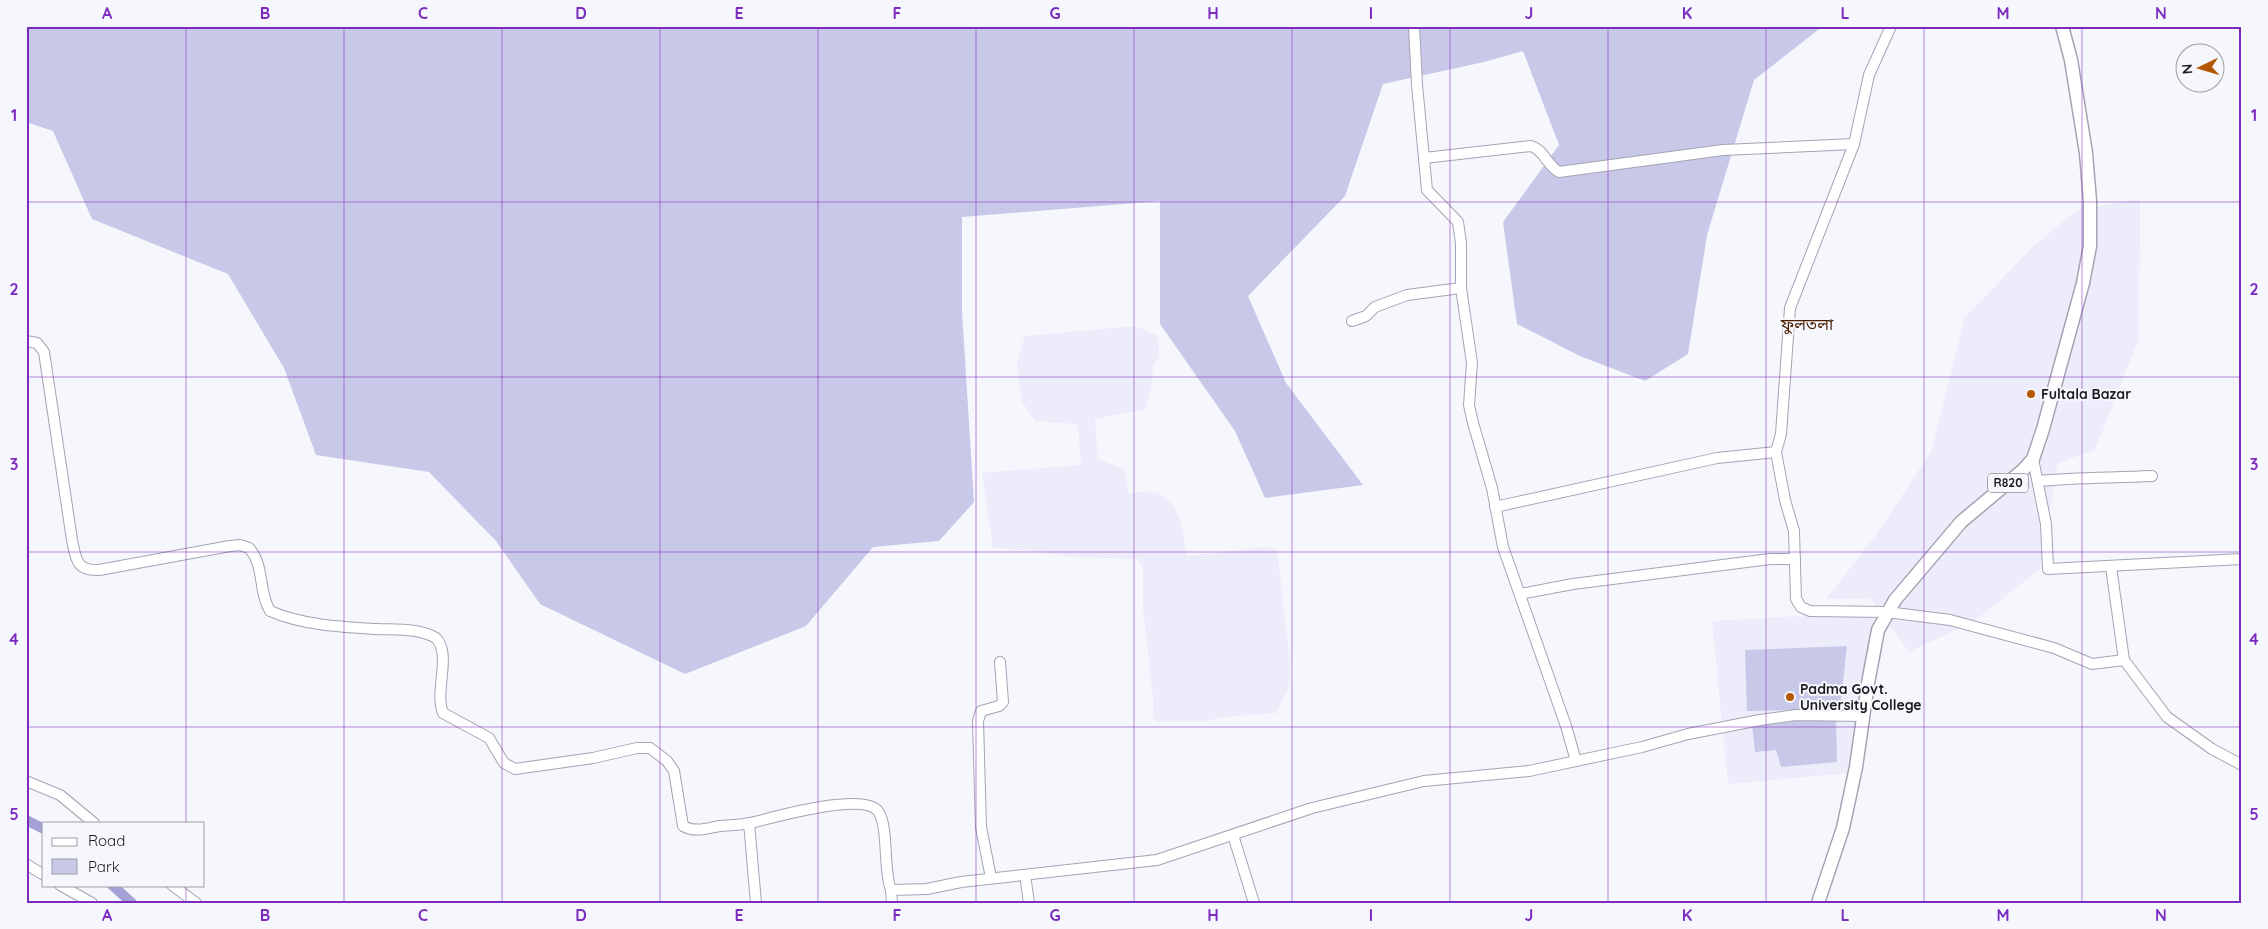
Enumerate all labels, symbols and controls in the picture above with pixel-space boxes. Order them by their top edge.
text: A [102,3,113,23]
text: B [260,3,270,23]
text: C [418,3,428,23]
text: D [575,3,587,23]
text: E [734,3,744,23]
text: F [893,3,902,23]
text: G [1049,3,1061,23]
text: H [1207,3,1219,23]
text: I [1369,3,1373,23]
text: J [1525,3,1533,23]
text: K [1682,3,1692,23]
text: L [1841,3,1850,23]
text: M [1996,3,2010,23]
text: N [2155,3,2167,23]
north arrow [2176,42,2226,92]
text: N [2178,63,2196,75]
text: 1 [11,105,17,125]
text: 1 [2251,105,2257,125]
text: 2 [9,279,19,299]
text: 2 [2249,279,2259,299]
district label: ফুলতলা [1780,314,1834,334]
place label: Fultala Bazar [2041,385,2131,403]
marker: Fultala Bazar [2025,388,2037,400]
text: 3 [10,454,18,474]
text: 3 [2250,454,2258,474]
road number: R820 [1988,473,2028,492]
text: 4 [9,629,19,649]
text: 4 [2249,629,2259,649]
place label: Padma Govt. University College [1800,680,1922,714]
marker: Padma Govt. University College [1784,691,1796,703]
text: 5 [9,804,19,824]
text: 5 [2249,804,2259,824]
legend [42,822,205,886]
text: Road [88,831,125,850]
text: Park [88,857,120,876]
text: A [102,905,113,925]
text: B [260,905,270,925]
text: C [418,905,428,925]
text: D [575,905,587,925]
text: E [734,905,744,925]
text: F [893,905,902,925]
text: G [1049,905,1061,925]
text: H [1207,905,1219,925]
text: I [1369,905,1373,925]
text: J [1525,905,1533,925]
text: K [1682,905,1692,925]
text: L [1841,905,1850,925]
text: M [1996,905,2010,925]
text: N [2155,905,2167,925]

